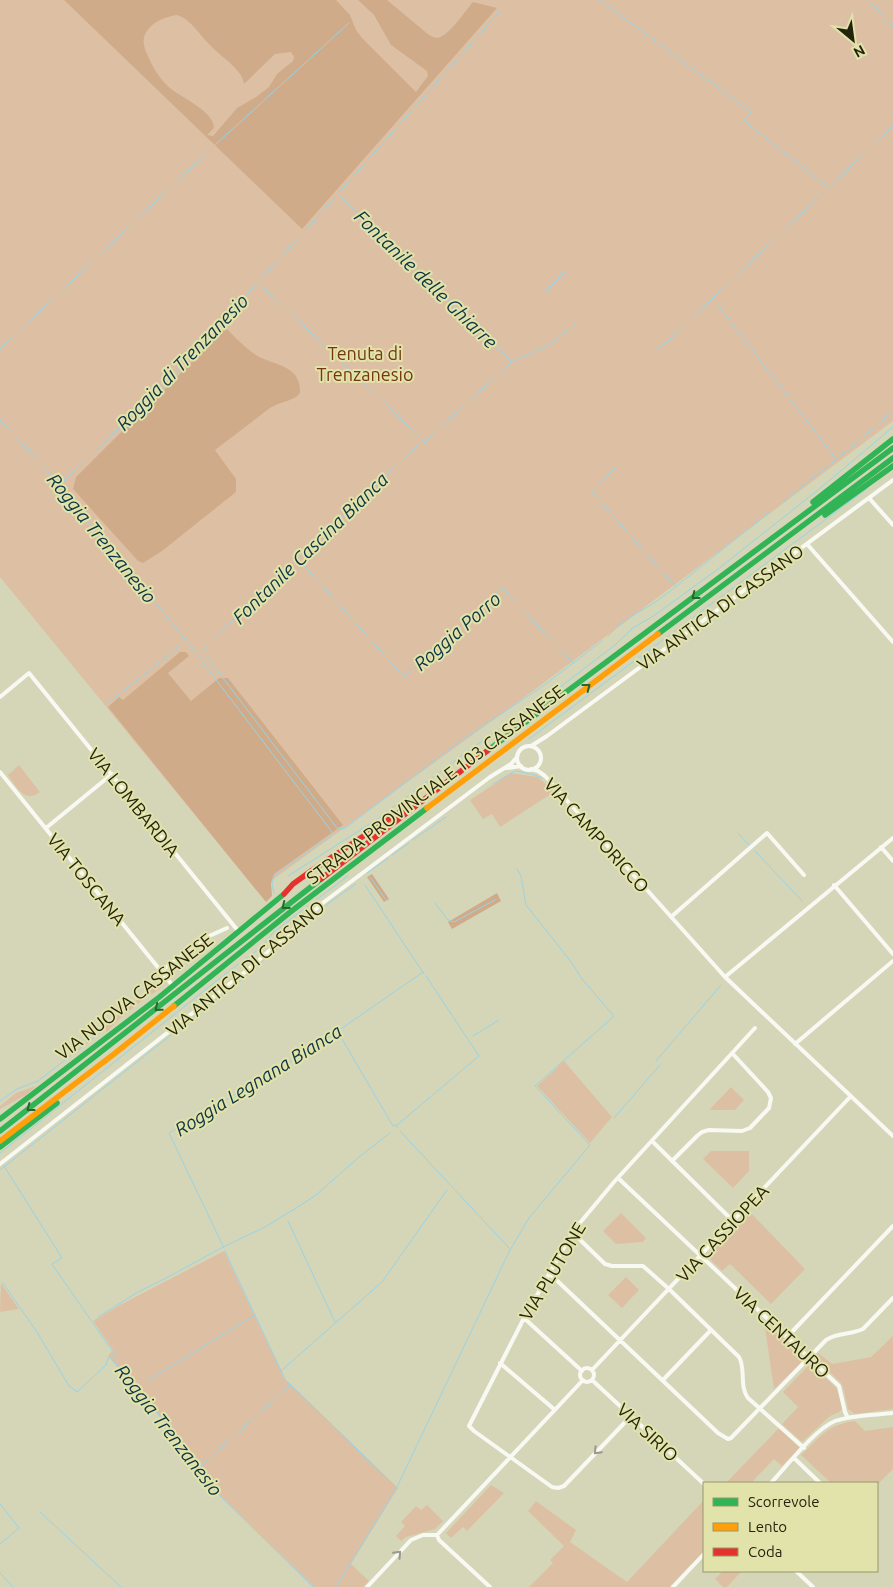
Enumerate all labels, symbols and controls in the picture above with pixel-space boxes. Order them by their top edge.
north arrow [828,15,878,65]
text: N [851,42,868,61]
water label: Fontanile delle Ghiarre [350,205,502,353]
water label: Roggia di Trenzanesio [111,290,253,434]
park label: Tenuta di Trenzanesio [317,343,413,384]
water label: Fontanile Cascina Bianca [228,468,392,628]
water label: Roggia Trenzanesio [43,469,161,607]
street label: VIA ANTICA DI CASSANO [633,540,807,674]
water label: Roggia Porro [409,587,505,675]
one-way arrow [691,590,701,599]
street label: STRADA PROVINCIALE 103 CASSANESE [302,680,568,888]
one-way arrow [581,684,591,693]
street label: VIA LOMBARDIA [84,744,184,860]
street label: VIA CAMPORICCO [540,774,654,896]
street label: VIA TOSCANA [44,829,130,929]
street label: VIA ANTICA DI CASSANO [162,896,328,1040]
one-way arrow [281,900,291,909]
street label: VIA NUOVA CASSANESE [52,929,216,1063]
one-way arrow [155,1002,164,1010]
water label: Roggia Legnana Bianca [171,1020,345,1140]
one-way arrow [27,1102,36,1110]
street label: VIA CASSIOPEA [672,1180,772,1286]
street label: VIA PLUTONE [515,1218,589,1324]
street label: VIA CENTAURO [730,1282,834,1382]
water label: Roggia Trenzanesio [111,1360,227,1500]
street label: VIA SIRIO [613,1399,683,1465]
one-way arrow [594,1445,603,1454]
legend [703,1482,878,1572]
text: Scorrevole [748,1493,819,1510]
text: Lento [748,1518,787,1535]
text: Coda [748,1543,782,1560]
one-way arrow [393,1550,402,1559]

